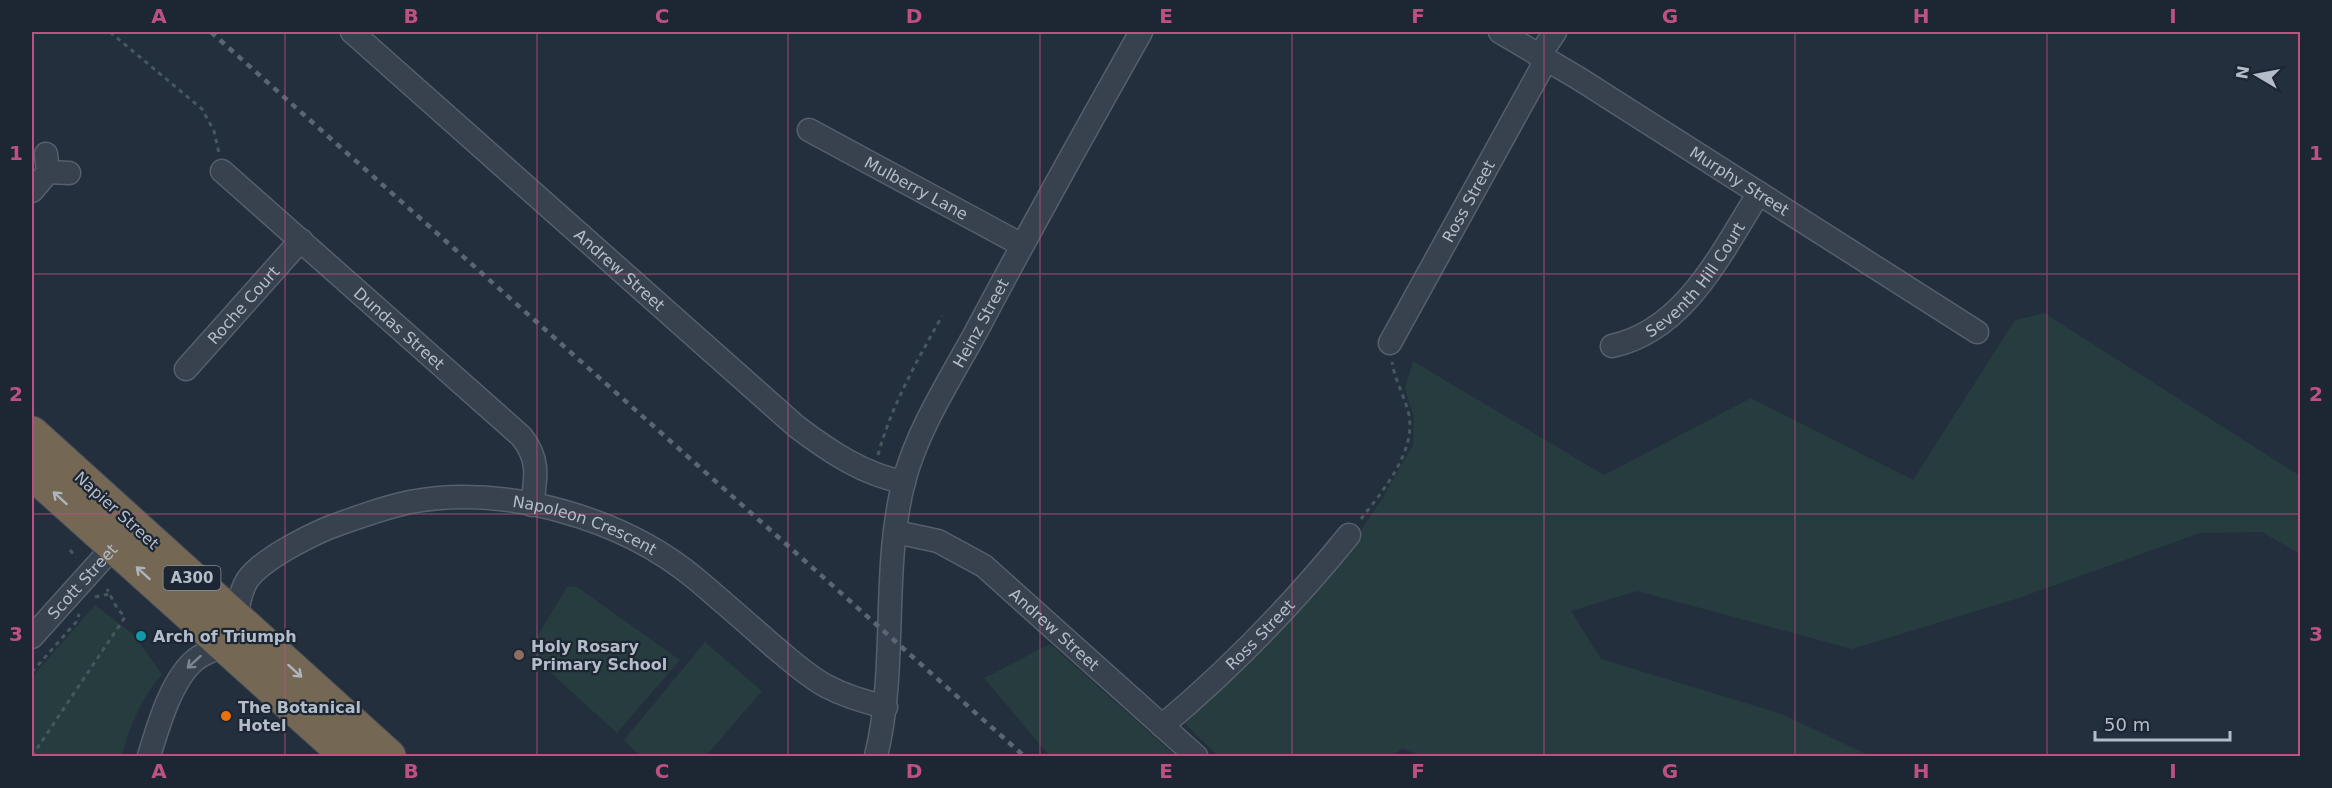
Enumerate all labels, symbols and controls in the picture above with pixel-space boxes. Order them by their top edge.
text: A [151,4,167,28]
text: B [403,4,419,28]
text: C [655,4,669,28]
text: D [906,4,922,28]
text: E [1159,4,1173,28]
text: F [1411,4,1425,28]
text: G [1662,4,1678,28]
text: H [1913,4,1929,28]
text: I [2169,4,2177,28]
north arrow [2227,45,2287,105]
text: N [2232,64,2253,81]
text: 1 [9,141,23,165]
text: 1 [2309,141,2323,165]
street label: Murphy Street [1686,143,1792,220]
street label: Mulberry Lane [861,153,971,224]
street label: Ross Street [1438,157,1499,246]
street label: Seventh Hill Court [1642,219,1749,341]
street label: Andrew Street [570,225,668,315]
street label: Roche Court [204,262,283,348]
street label: Heinz Street [949,275,1013,371]
street label: Dundas Street [350,283,448,374]
text: 2 [9,382,23,406]
text: 2 [2309,382,2323,406]
street label: Napier Street [71,468,163,553]
one-way arrow [52,491,67,505]
street label: Napoleon Crescent [511,492,660,559]
street label: Scott Street [44,540,121,623]
one-way arrow [136,566,151,580]
road number: A300 [164,566,220,590]
street label: Andrew Street [1005,584,1103,675]
street label: Ross Street [1222,596,1299,674]
text: 3 [9,622,23,646]
text: 3 [2309,622,2323,646]
place label: Arch of Triumph [153,627,297,646]
marker: Arch of Triumph [134,629,148,643]
place label: Holy Rosary Primary School [531,637,667,674]
marker: Holy Rosary Primary School [512,648,526,662]
one-way arrow [186,655,201,669]
one-way arrow [287,663,302,678]
place label: The Botanical Hotel [238,698,361,735]
scale bar [2095,704,2230,742]
marker: The Botanical Hotel [219,709,233,723]
text: 50 m [2104,714,2150,735]
text: A [151,759,167,783]
text: B [403,759,419,783]
text: C [655,759,669,783]
text: D [906,759,922,783]
text: E [1159,759,1173,783]
text: F [1411,759,1425,783]
text: G [1662,759,1678,783]
text: H [1913,759,1929,783]
text: I [2169,759,2177,783]

